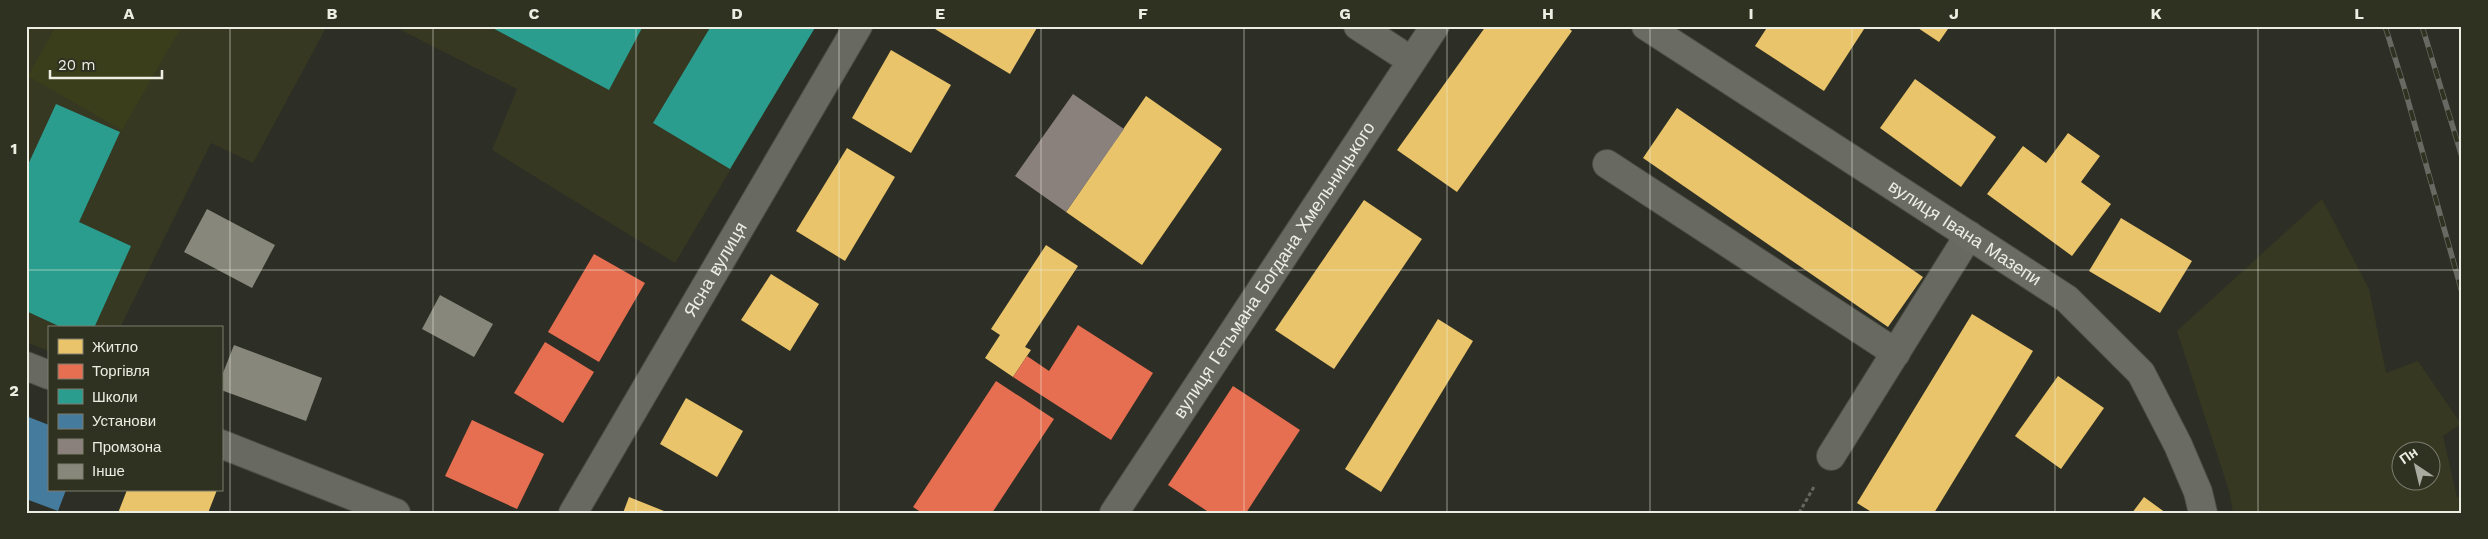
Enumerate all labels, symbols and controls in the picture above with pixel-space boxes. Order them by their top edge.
text: A [124,4,135,23]
text: B [327,4,338,23]
text: C [529,4,540,23]
text: D [731,4,743,23]
text: E [935,4,945,23]
text: F [1138,4,1148,23]
text: G [1339,4,1351,23]
text: H [1542,4,1554,23]
text: I [1748,4,1754,23]
text: J [1949,4,1959,23]
text: K [2150,4,2162,23]
text: L [2354,4,2364,23]
scale bar [50,48,162,80]
text: 20 m [58,56,96,74]
street label: вулиця Гетьмана Богдана Хмельницького [1168,118,1379,422]
text: 1 [11,139,17,158]
street label: вулиця Івана Мазепи [1885,175,2045,290]
street label: Ясна вулиця [679,218,751,321]
legend [48,326,222,492]
text: Житло [92,338,138,356]
text: Торгівля [92,362,150,380]
text: 2 [9,381,19,400]
text: Школи [92,388,138,406]
text: Установи [92,412,156,430]
text: Промзона [92,438,162,456]
north arrow [2390,442,2440,492]
text: Пн [2396,443,2421,467]
text: Інше [92,462,125,480]

